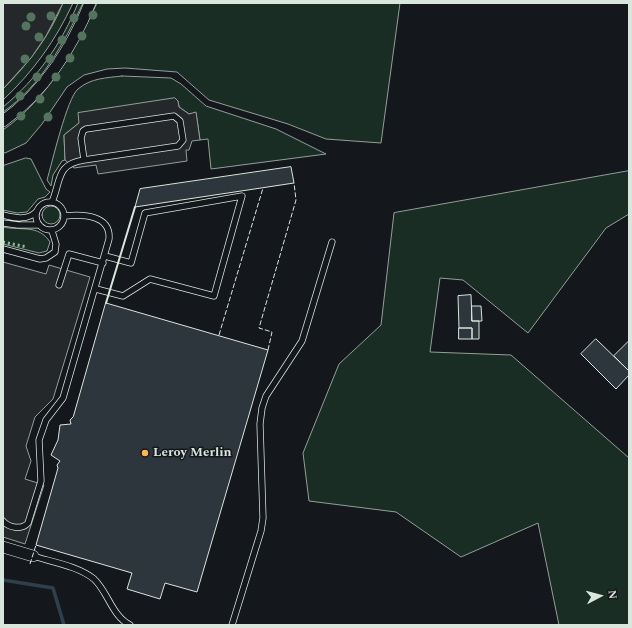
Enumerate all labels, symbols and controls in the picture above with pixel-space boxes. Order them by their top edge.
place label: Leroy Merlin [153,445,232,461]
marker: Leroy Merlin [140,448,150,458]
north arrow [580,576,620,616]
text: N [604,589,621,600]

